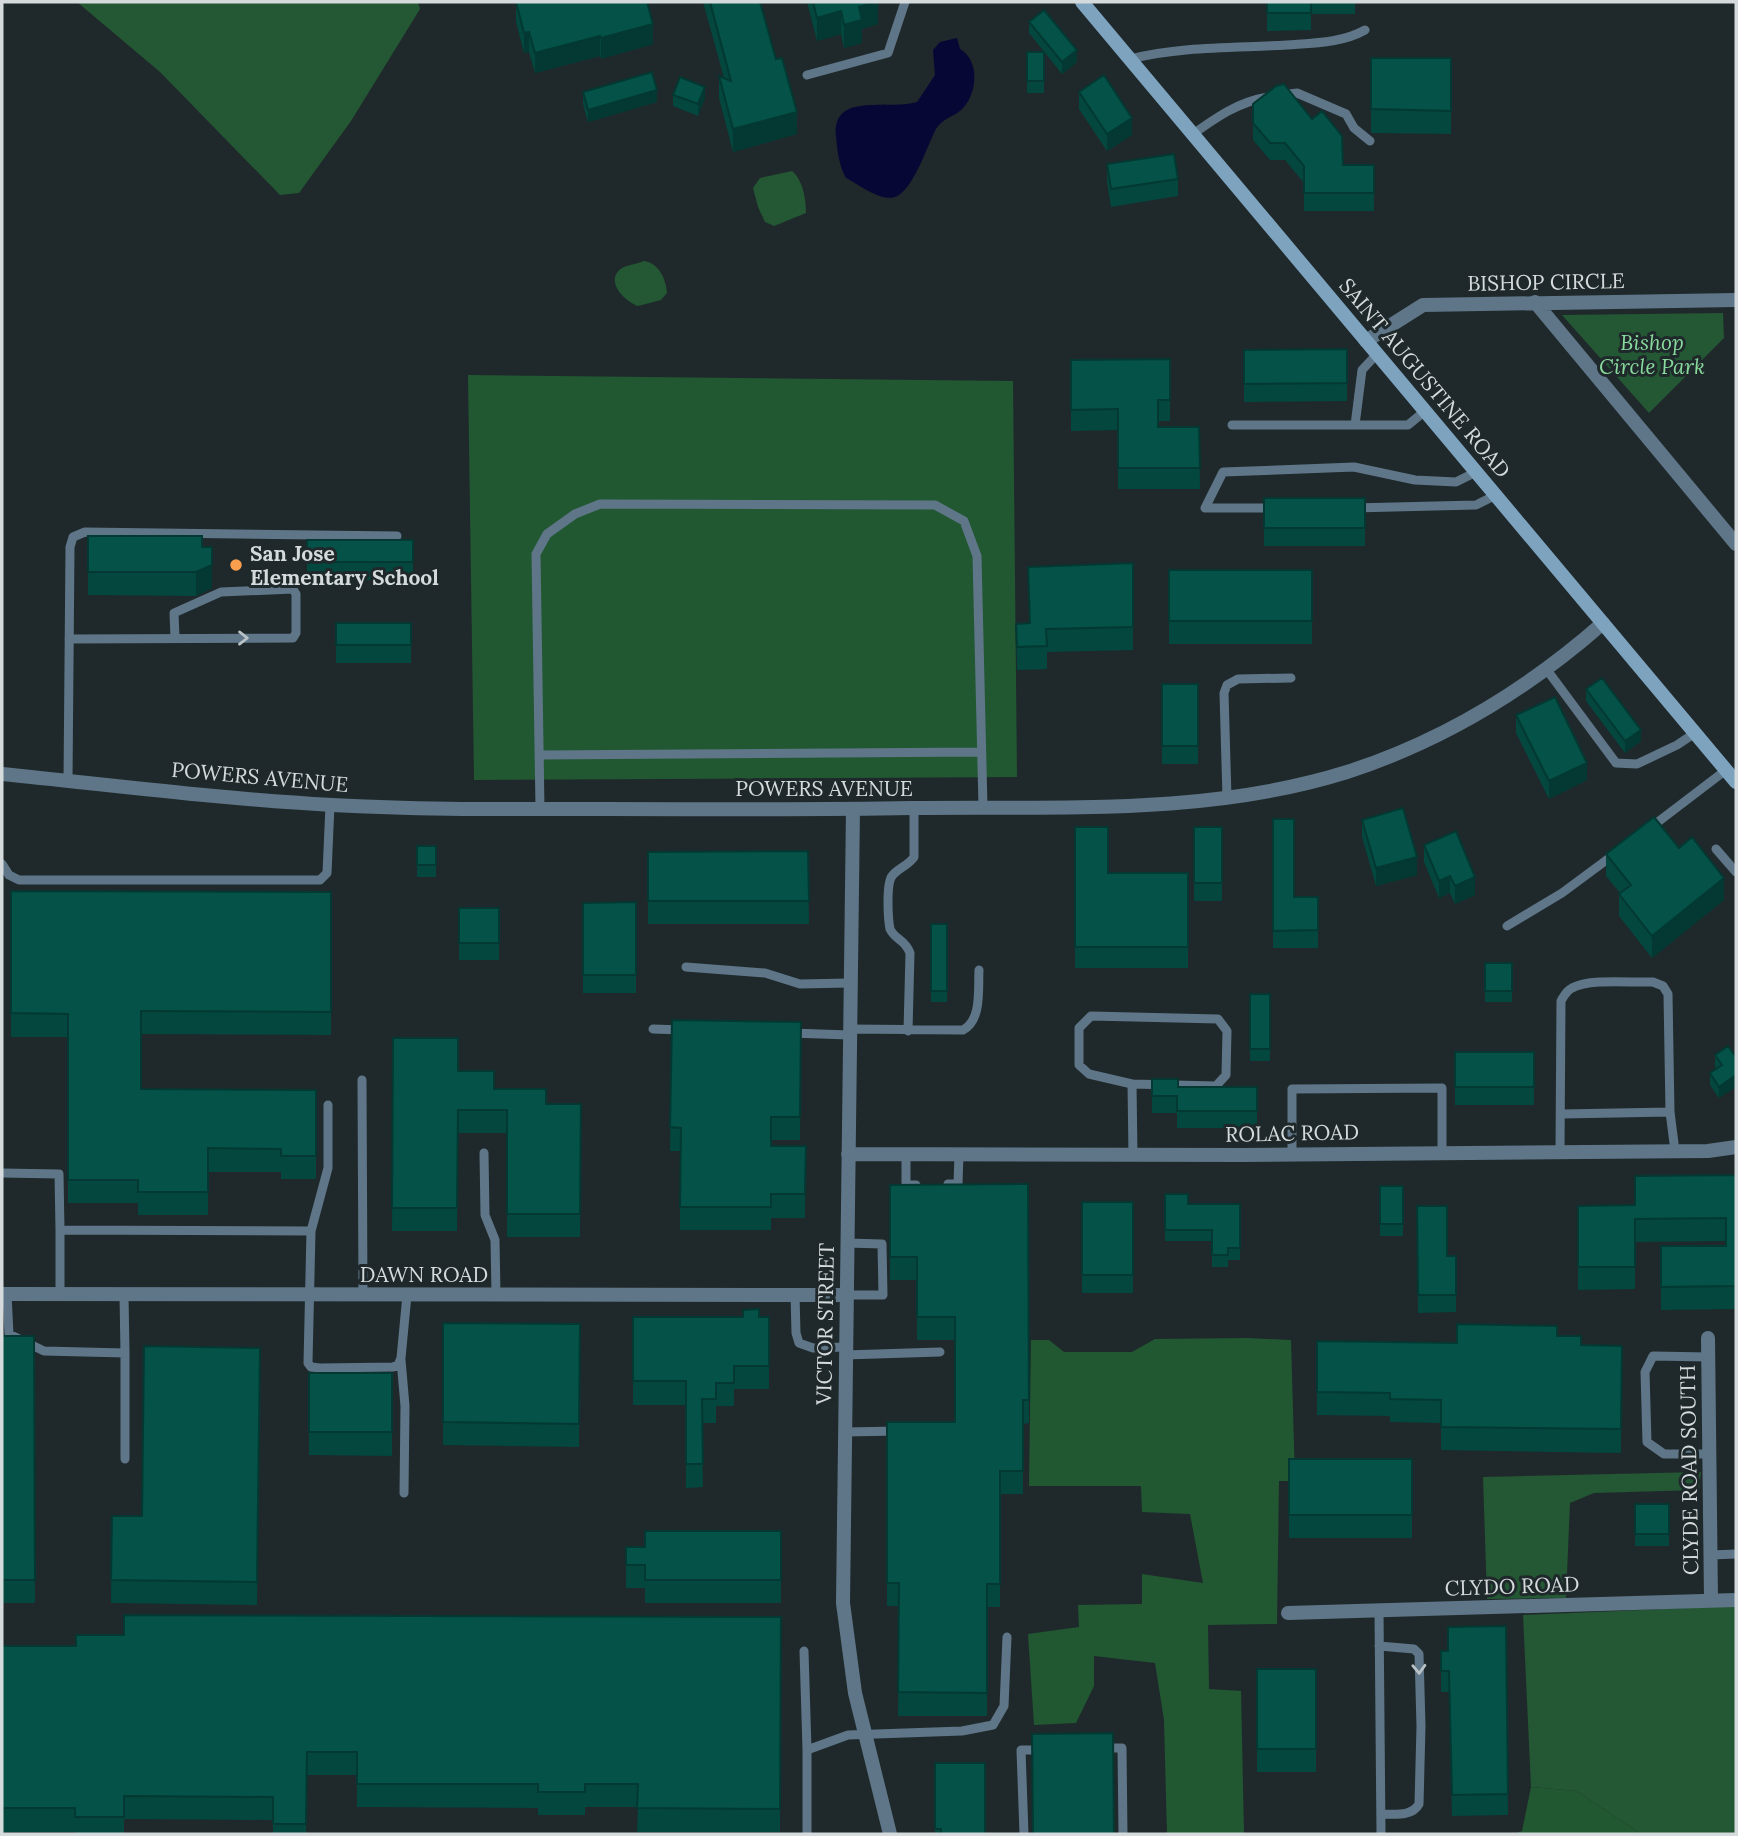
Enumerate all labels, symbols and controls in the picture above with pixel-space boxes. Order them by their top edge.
street label: BISHOP CIRCLE [1467,267,1625,297]
street label: SAINT AUGUSTINE ROAD [1334,273,1516,483]
park label: Bishop Circle Park [1599,329,1705,380]
place label: San Jose Elementary School [250,540,439,591]
marker: San Jose Elementary School [228,557,244,573]
one-way arrow [238,630,249,646]
street label: POWERS AVENUE [170,756,350,798]
street label: POWERS AVENUE [735,775,913,802]
street label: ROLAC ROAD [1225,1118,1359,1148]
street label: VICTOR STREET [810,1243,840,1406]
street label: DAWN ROAD [360,1261,488,1288]
street label: CLYDE ROAD SOUTH [1674,1365,1704,1575]
street label: CLYDO ROAD [1444,1570,1580,1602]
one-way arrow [1412,1664,1427,1675]

